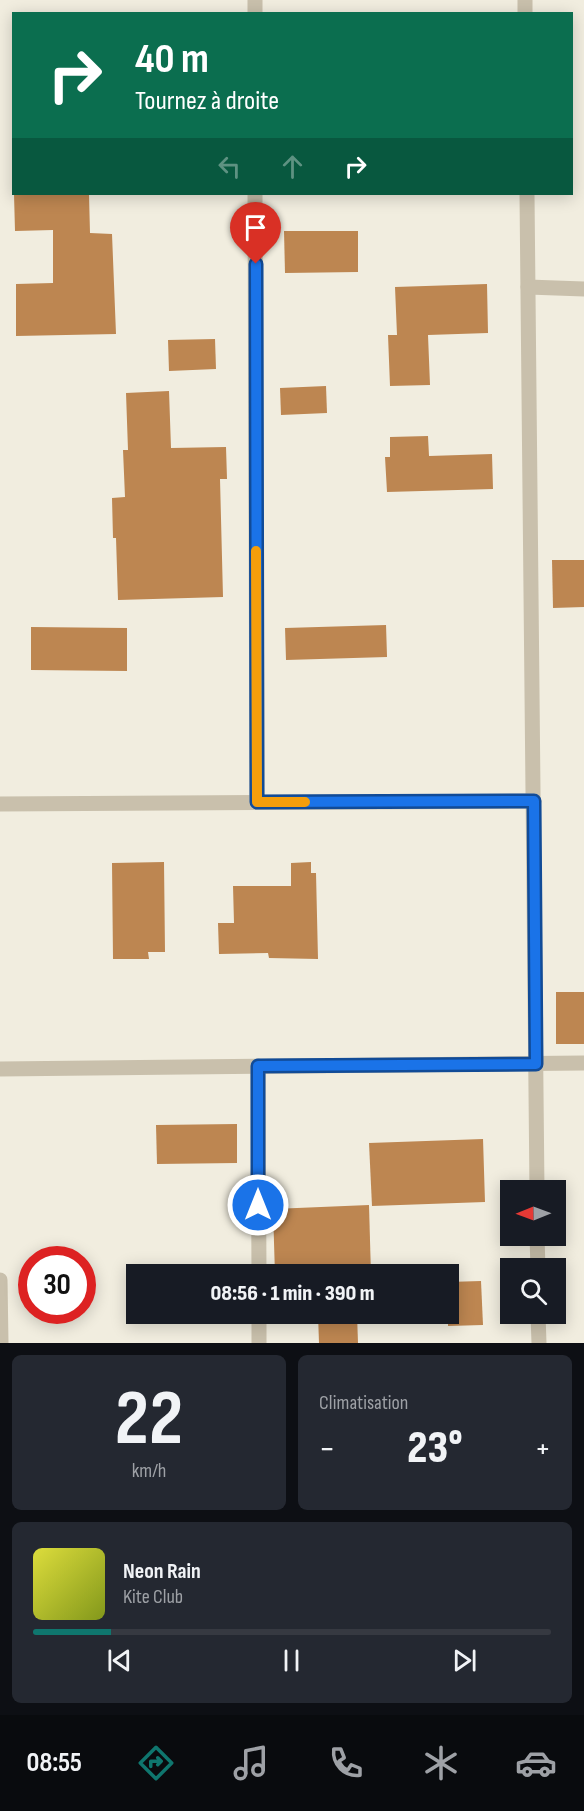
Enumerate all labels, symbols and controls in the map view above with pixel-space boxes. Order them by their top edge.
text: 40 m [135,34,209,85]
icon: right [36,36,114,114]
text: Tournez à droite [135,85,279,117]
icon: left [213,150,246,183]
icon: ahead [276,150,309,183]
icon: right [339,150,372,183]
pin [230,202,281,264]
icon: arrive [239,211,272,244]
position arrow [226,1173,290,1237]
north arrow [500,1180,566,1246]
map controls [500,1180,566,1324]
speed limit sign: 30 [18,1246,96,1324]
button: search [500,1258,566,1324]
text: 08:56 · 1 min · 390 m [211,1280,374,1307]
text: 22 [115,1373,183,1466]
text: Climatisation [319,1391,408,1415]
text: 23° [407,1421,463,1476]
text: − [319,1429,335,1469]
text: + [535,1429,551,1469]
text: km/h [132,1459,166,1483]
text: Neon Rain [123,1558,201,1585]
text: Kite Club [123,1585,183,1609]
icon: previous [103,1644,136,1677]
icon: pause [275,1644,308,1677]
icon: next [448,1644,481,1677]
icon: directions [135,1742,177,1784]
icon: music [230,1742,272,1784]
icon: phone [325,1742,367,1784]
icon: climate [420,1742,462,1784]
icon: car [515,1742,557,1784]
text: 08:55 [27,1747,82,1779]

